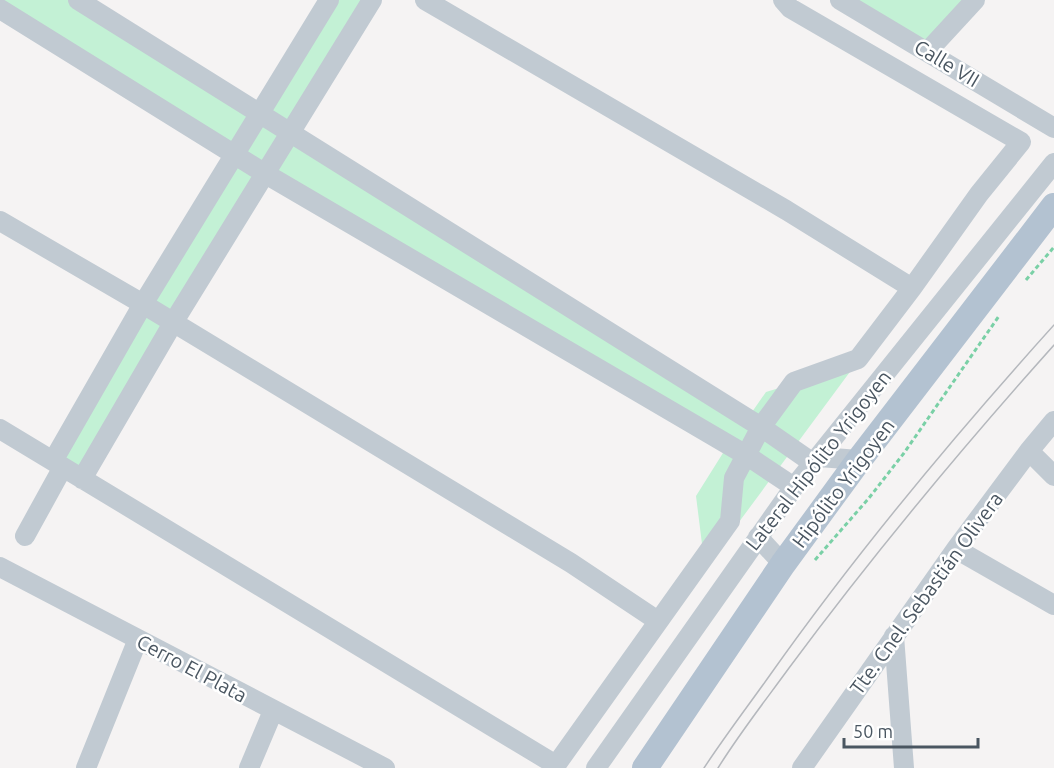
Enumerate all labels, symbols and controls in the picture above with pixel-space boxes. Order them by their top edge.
street label: Calle VII [910,35,984,91]
street label: Lateral Hipólito Yrigoyen [740,365,896,555]
street label: Hipólito Yrigoyen [787,414,899,552]
street label: Tte. Cnel. Sebastián Olivera [845,487,1007,699]
street label: Cerro El Plata [133,629,251,707]
scale bar [844,711,978,749]
text: 50 m [853,721,893,741]

